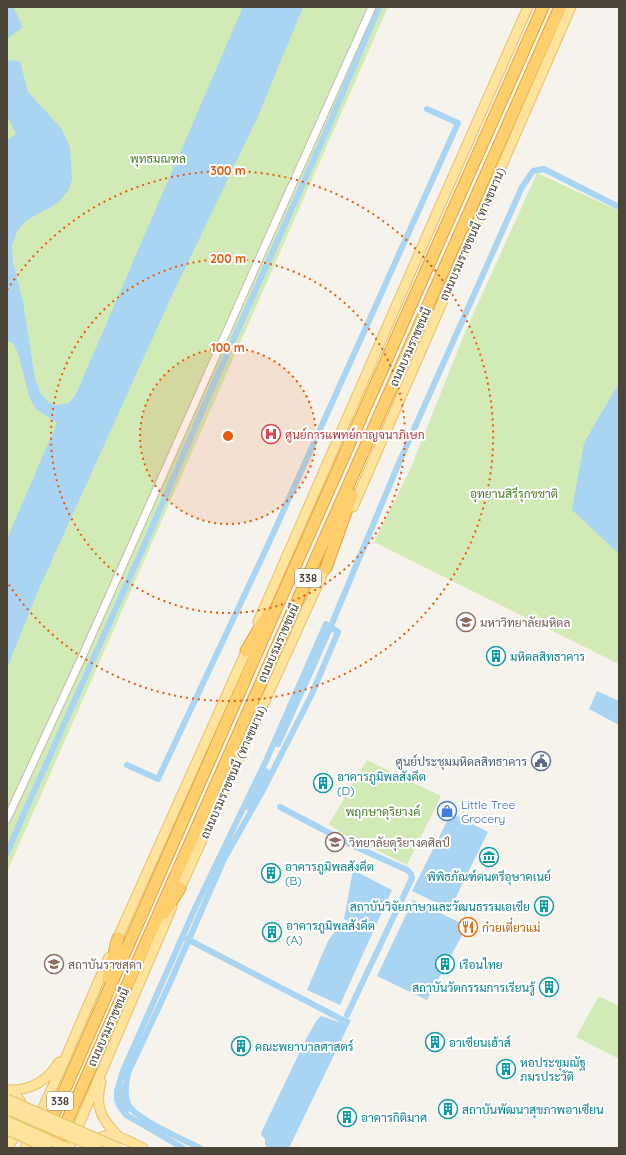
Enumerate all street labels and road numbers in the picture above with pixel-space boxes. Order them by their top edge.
street label: ถนนบรมราชชนนี (ทางขนาน) [436,165,508,303]
street label: ถนนบรมราชชนนี [386,305,434,389]
road number: 338 [295,569,321,587]
street label: ถนนบรมราชชนนี [254,601,302,685]
street label: ถนนบรมราชชนนี (ทางขนาน) [197,703,269,841]
street label: ถนนบรมราชชนนี [84,985,132,1069]
road number: 338 [47,1092,73,1110]

